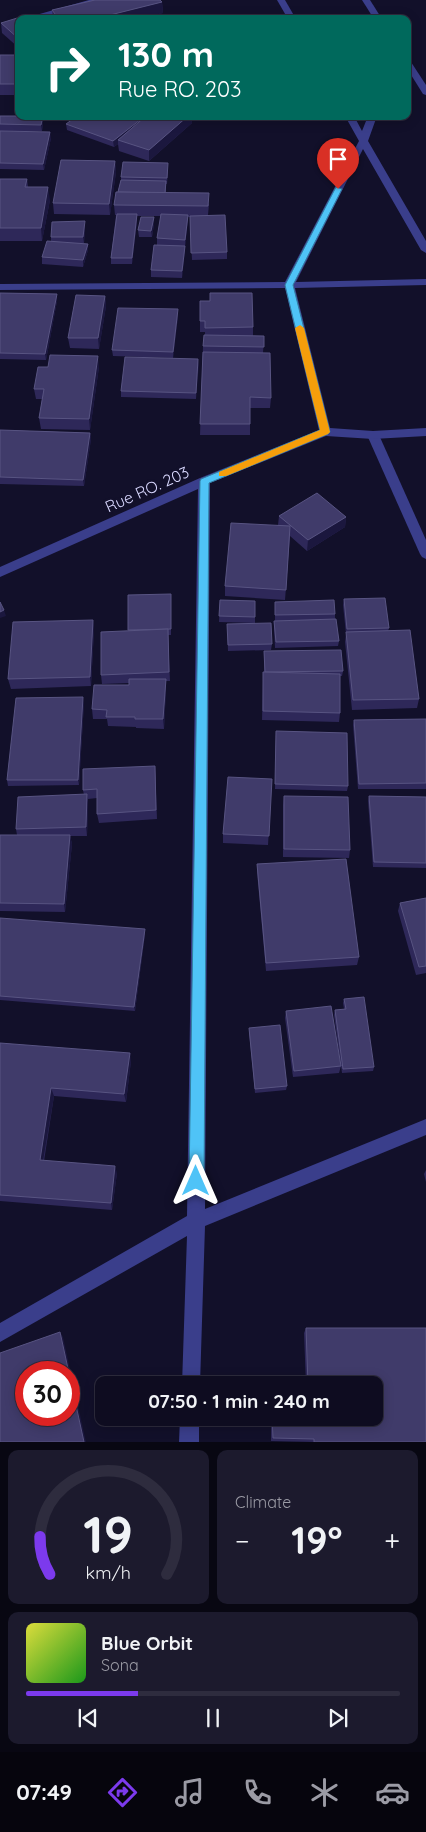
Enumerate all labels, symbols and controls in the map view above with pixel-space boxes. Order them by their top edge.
text: 130 m [118,32,214,76]
icon: right [35,35,100,100]
text: Rue RO. 203 [118,75,242,103]
pin [317,138,359,189]
icon: arrive [324,145,352,173]
street label: Rue RO. 203 [102,462,192,516]
position arrow [169,1154,221,1206]
speed limit sign: 30 [15,1361,80,1426]
text: 07:50 · 1 min · 240 m [148,1389,330,1413]
text: Climate [235,1492,291,1512]
text: 19 [84,1501,133,1566]
text: 19° [291,1516,343,1564]
text: − [235,1523,250,1558]
text: + [384,1523,400,1558]
text: km/h [86,1561,131,1583]
text: Blue Orbit [101,1631,193,1655]
text: Sona [101,1655,139,1675]
icon: previous [74,1704,102,1732]
icon: pause [199,1704,227,1732]
icon: next [324,1704,352,1732]
icon: directions [105,1775,140,1810]
icon: music [172,1775,207,1810]
icon: phone [240,1775,275,1810]
icon: climate [307,1775,342,1810]
icon: car [375,1775,410,1810]
text: 07:49 [16,1778,72,1806]

